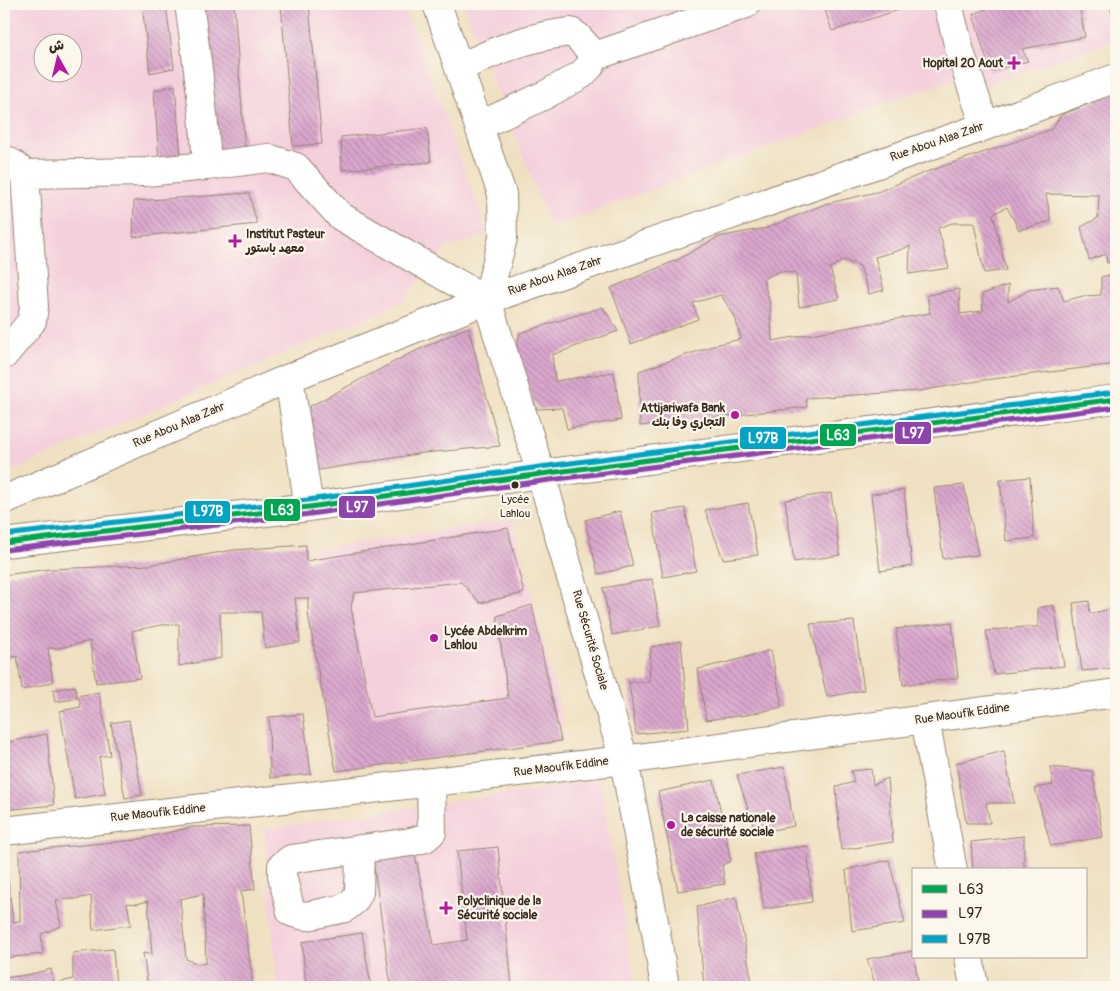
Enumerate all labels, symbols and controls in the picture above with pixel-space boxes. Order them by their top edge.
north arrow [32,32,82,82]
text: ش [47,36,65,55]
place label: Hopital 20 Aout [923,56,1004,71]
marker: Hopital 20 Aout [1007,56,1021,70]
street label: Rue Abou Alaa Zahr [888,119,987,165]
place label: Institut Pasteur معهد باستور [245,227,325,256]
marker: Institut Pasteur معهد باستور [228,234,242,248]
street label: Rue Abou Alaa Zahr [506,253,605,299]
street label: Rue Abou Alaa Zahr [131,399,228,451]
place label: Attijariwafa Bank التجاري وفا بنك [640,401,726,431]
marker: Attijariwafa Bank التجاري وفا بنك [729,409,741,421]
line badge: L97 [894,421,932,445]
line badge: L63 [819,423,857,447]
text: L97 [902,425,925,442]
line badge: L97B [739,426,787,450]
text: L63 [826,427,850,444]
text: L97B [748,430,778,447]
marker: Lycée Lahlou [510,480,520,490]
place label: Lycée Lahlou [500,493,530,520]
line badge: L97 [338,495,376,519]
line badge: L63 [263,498,301,522]
text: L97 [346,499,369,516]
line badge: L97B [184,500,231,524]
text: L63 [270,502,294,519]
text: L97B [193,503,223,520]
street label: Rue Sécurité Sociale [569,588,611,692]
place label: Lycée Abdelkrim Lahlou [444,624,527,653]
marker: Lycée Abdelkrim Lahlou [428,632,440,644]
street label: Rue Maoufik Eddine [914,700,1010,728]
street label: Rue Maoufik Eddine [513,754,609,780]
street label: Rue Maoufik Eddine [110,801,206,825]
place label: La caisse nationale de sécurité sociale [681,811,777,840]
marker: La caisse nationale de sécurité sociale [665,819,677,831]
legend [912,868,1088,958]
text: L63 [958,880,984,899]
place label: Polyclinique de la Sécurité sociale [457,894,541,923]
marker: Polyclinique de la Sécurité sociale [439,901,453,915]
text: L97 [958,904,982,923]
text: L97B [958,930,991,949]

